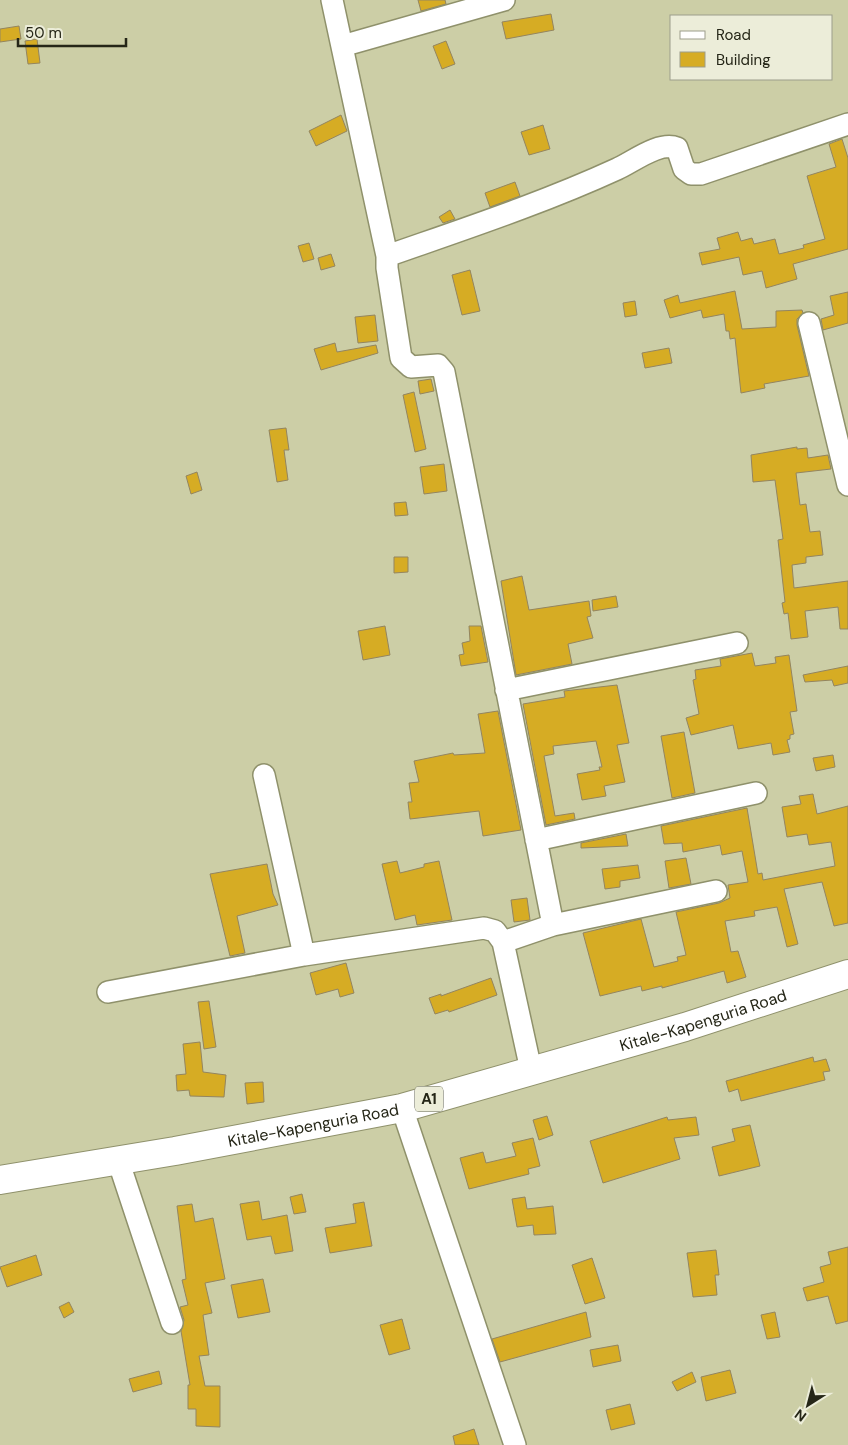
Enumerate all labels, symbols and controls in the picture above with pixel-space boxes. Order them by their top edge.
scale bar [18,15,125,47]
legend [670,15,833,80]
text: 50 m [25,23,62,43]
text: Road [716,25,751,45]
text: Building [716,50,771,70]
street label: Kitale-Kapenguria Road [617,984,789,1056]
road number: A1 [415,1086,443,1112]
street label: Kitale-Kapenguria Road [226,1098,400,1151]
north arrow [783,1380,833,1430]
text: N [791,1405,810,1426]

